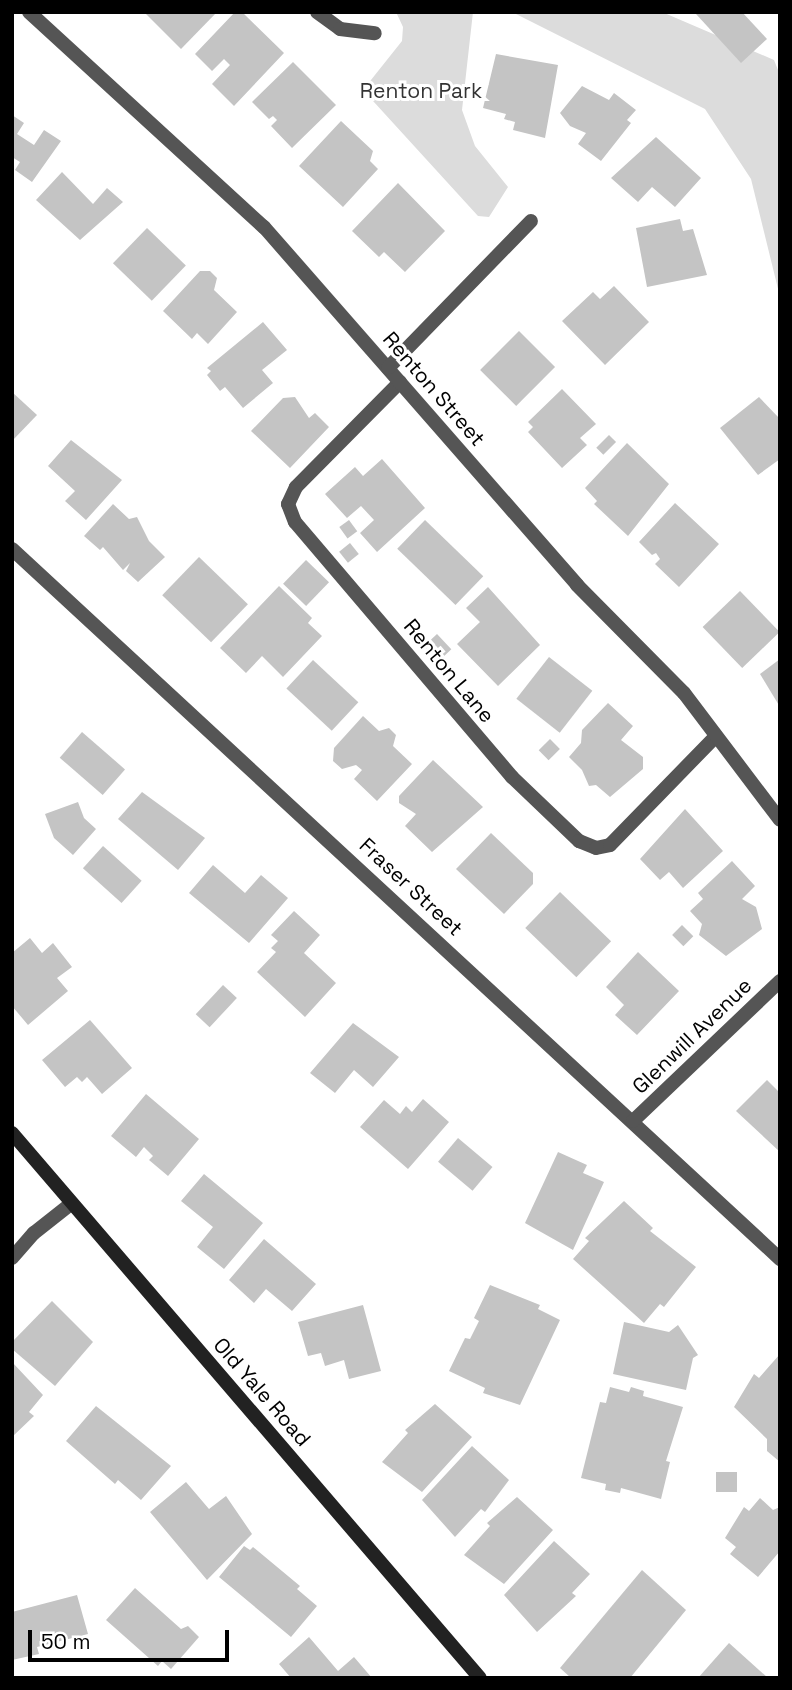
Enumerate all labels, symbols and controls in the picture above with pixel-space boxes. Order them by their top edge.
park label: Renton Park [360,78,482,104]
street label: Renton Street [378,327,490,451]
street label: Renton Lane [398,614,500,728]
street label: Fraser Street [354,833,468,941]
street label: Glenwill Avenue [627,973,757,1099]
street label: Old Yale Road [208,1332,316,1452]
scale bar [32,1616,233,1660]
text: 50 m [41,1628,91,1655]

